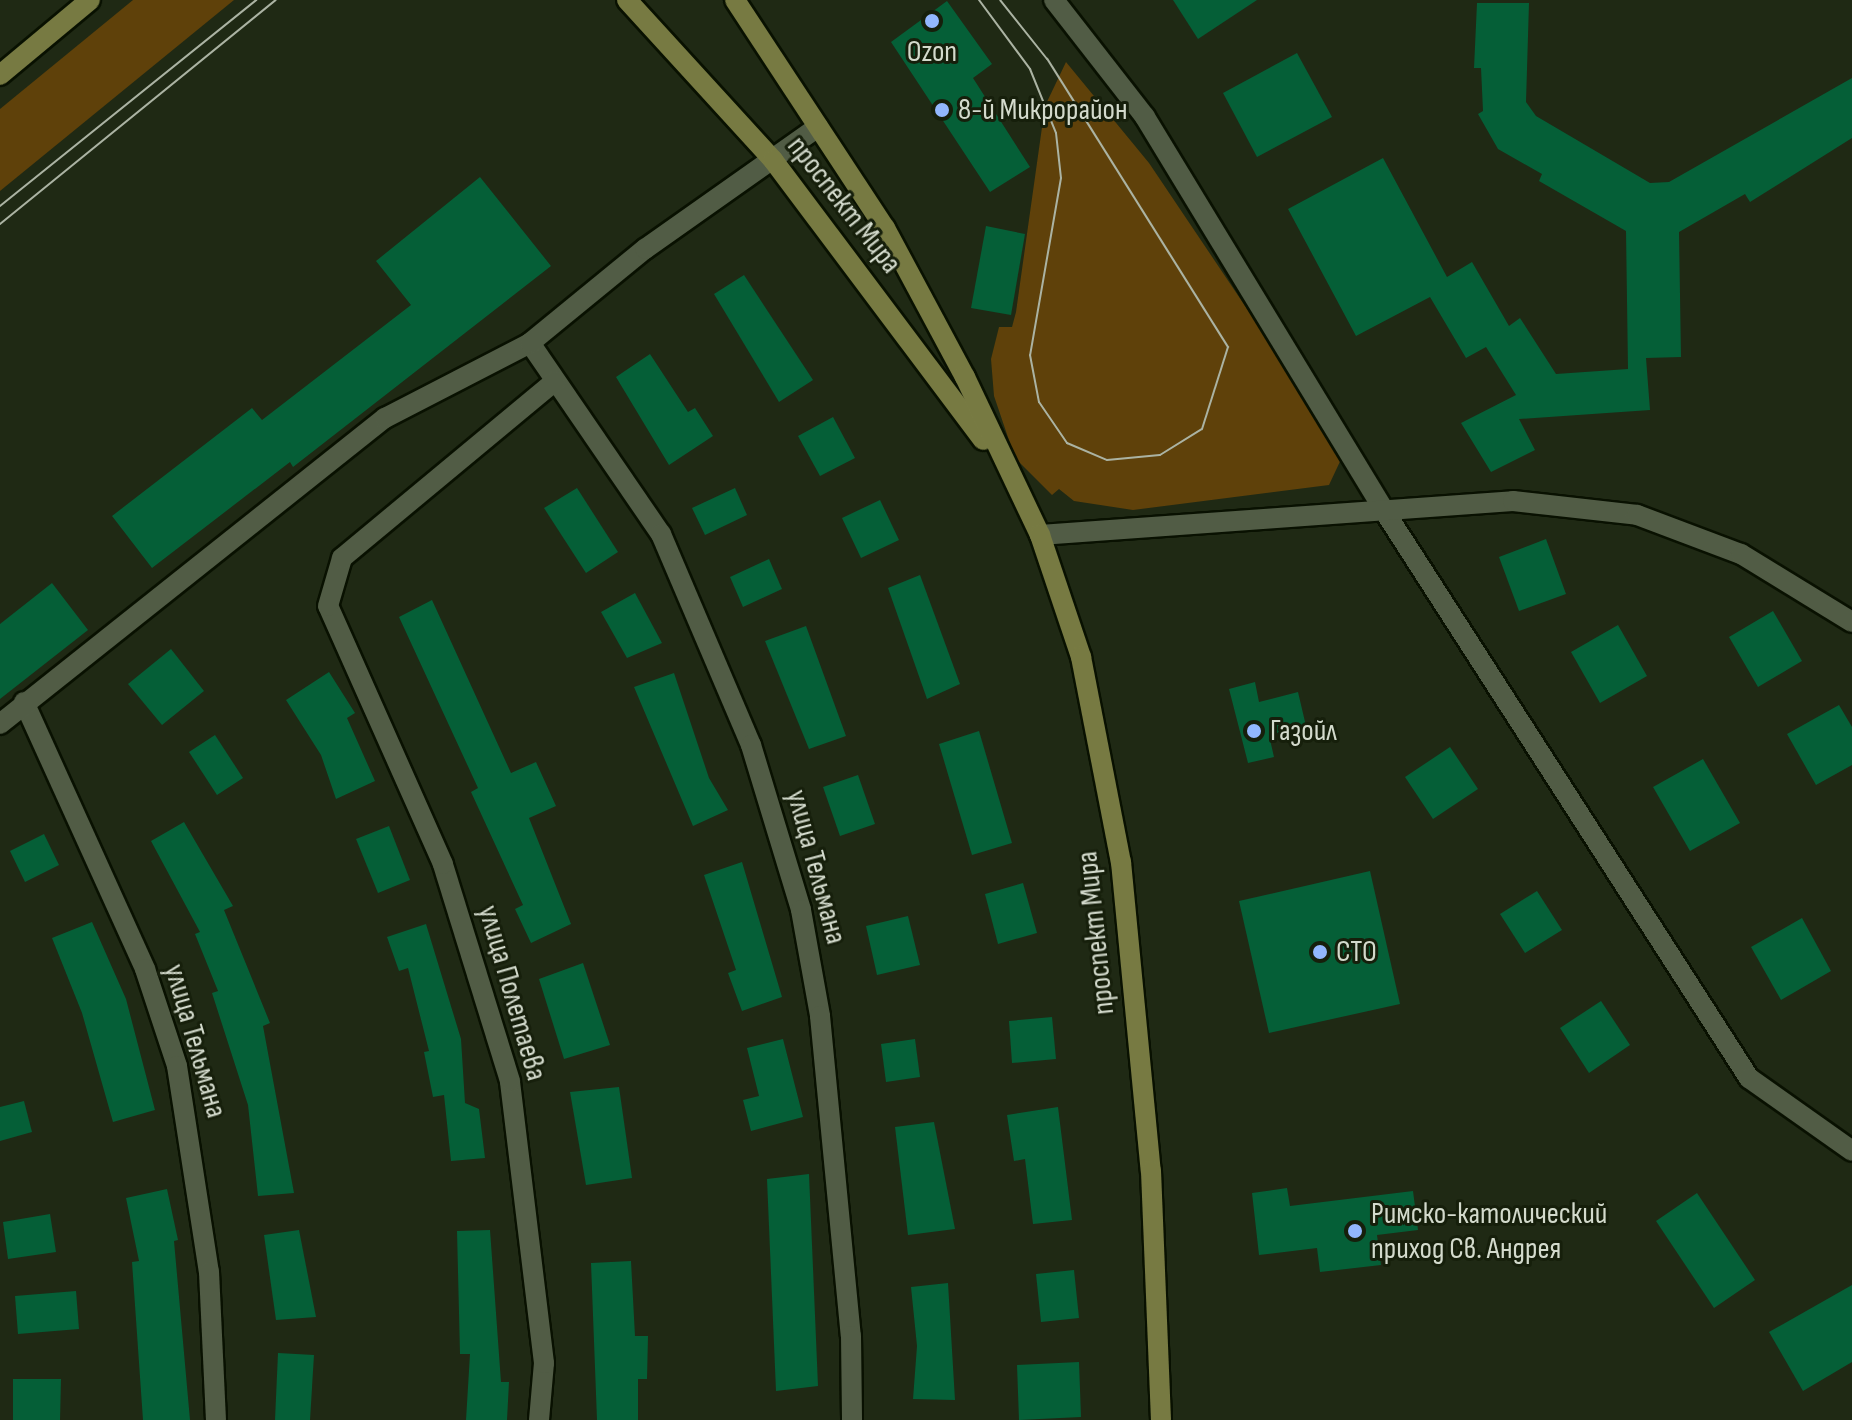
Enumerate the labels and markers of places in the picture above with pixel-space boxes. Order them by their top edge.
marker: Ozon [923,12,941,30]
place label: Ozon [907,34,957,70]
place label: 8-й Микрорайон [958,92,1128,128]
marker: 8-й Микрорайон [933,101,951,119]
place label: Газойл [1270,713,1337,749]
marker: Газойл [1245,722,1263,740]
place label: СТО [1336,934,1377,970]
marker: СТО [1311,943,1329,961]
place label: Римско-католический приход Св. Андрея [1371,1196,1607,1266]
marker: Римско-католический приход Св. Андрея [1346,1222,1364,1240]

